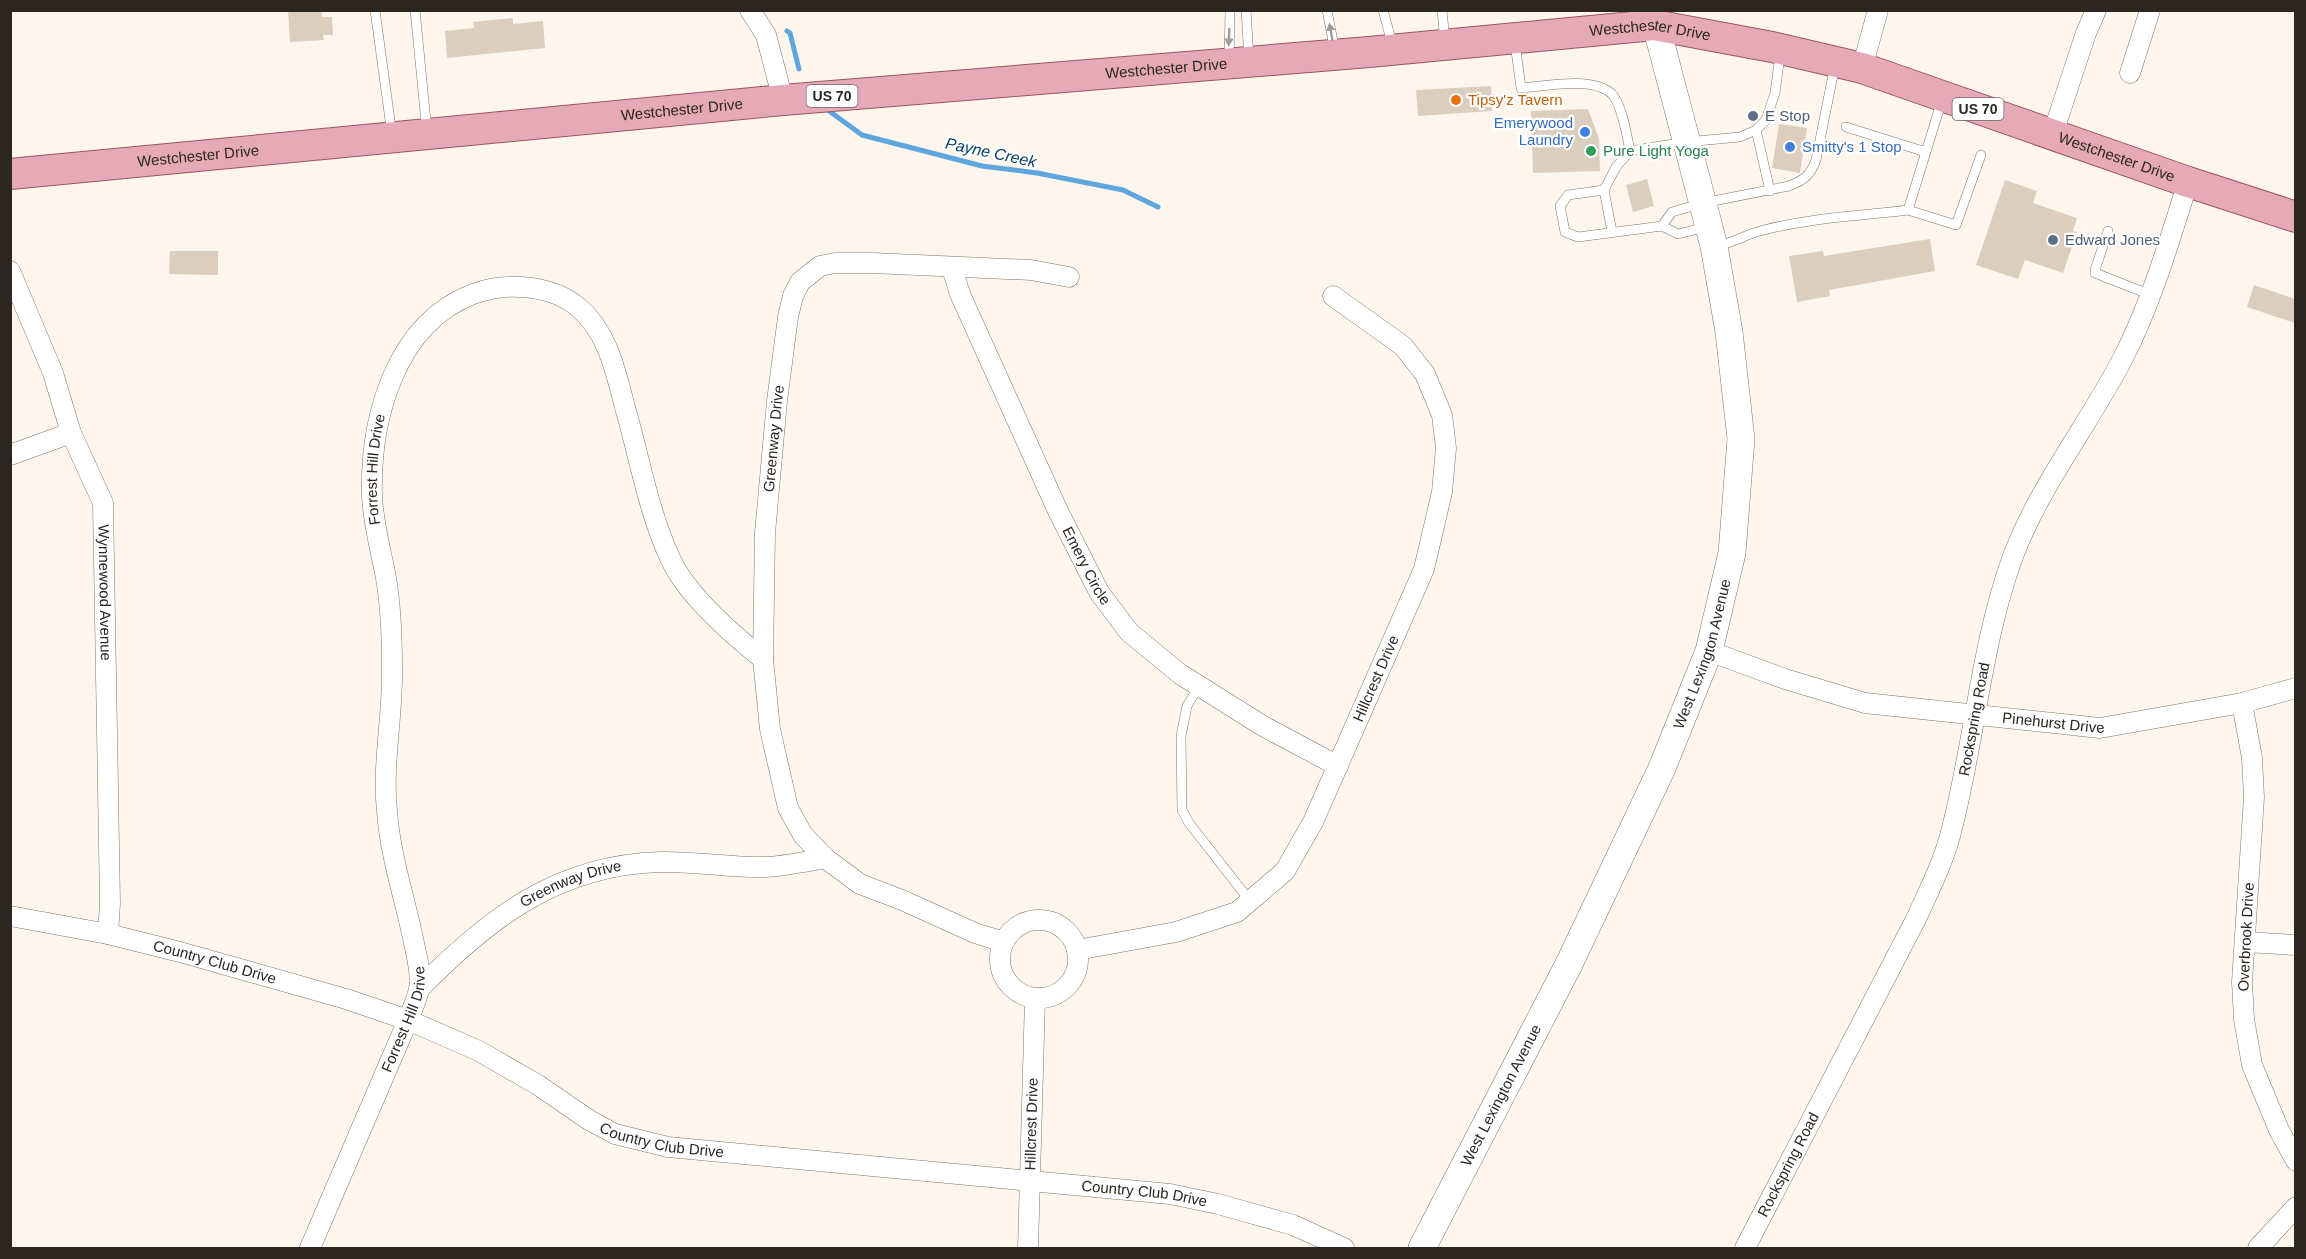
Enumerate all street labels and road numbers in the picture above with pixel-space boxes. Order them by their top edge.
street label: Westchester Drive [1589,16,1712,43]
street label: Westchester Drive [1104,55,1228,82]
road number: US 70 [806,85,858,107]
street label: Westchester Drive [620,95,744,123]
road number: US 70 [1952,98,2004,120]
street label: Westchester Drive [2056,128,2177,185]
street label: Westchester Drive [136,141,260,170]
street label: Greenway Drive [760,384,787,493]
street label: Forrest Hill Drive [363,412,388,526]
street label: Wynnewood Avenue [95,524,115,661]
street label: Emery Circle [1059,524,1115,608]
street label: West Lexington Avenue [1670,577,1734,731]
street label: Hillcrest Drive [1349,633,1402,724]
street label: Rockspring Road [1955,661,1992,777]
street label: Pinehurst Drive [2002,709,2106,737]
street label: Greenway Drive [517,857,623,910]
street label: Overbrook Drive [2234,882,2257,992]
street label: Country Club Drive [152,937,278,987]
street label: Forrest Hill Drive [378,965,428,1075]
street label: West Lexington Avenue [1457,1021,1544,1169]
street label: Hillcrest Drive [1021,1078,1041,1171]
street label: Rockspring Road [1754,1109,1822,1219]
street label: Country Club Drive [597,1118,725,1160]
street label: Country Club Drive [1081,1177,1209,1210]

